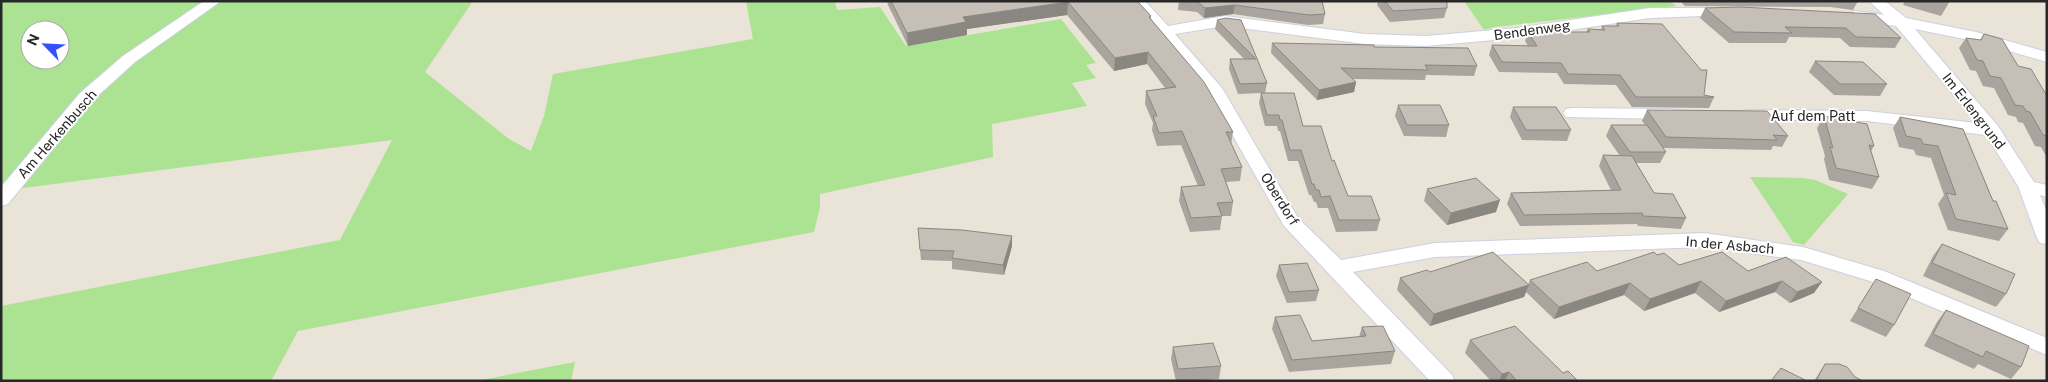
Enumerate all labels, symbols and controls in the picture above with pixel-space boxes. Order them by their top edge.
street label: Bendenweg [1493,17,1571,43]
north arrow [20,20,70,70]
text: N [24,31,43,48]
street label: Im Erlengrund [1939,70,2009,152]
street label: Am Herkenbusch [14,86,100,182]
street label: Auf dem Patt [1771,108,1855,124]
street label: Oberdorf [1258,170,1303,229]
street label: In der Asbach [1685,233,1775,257]

